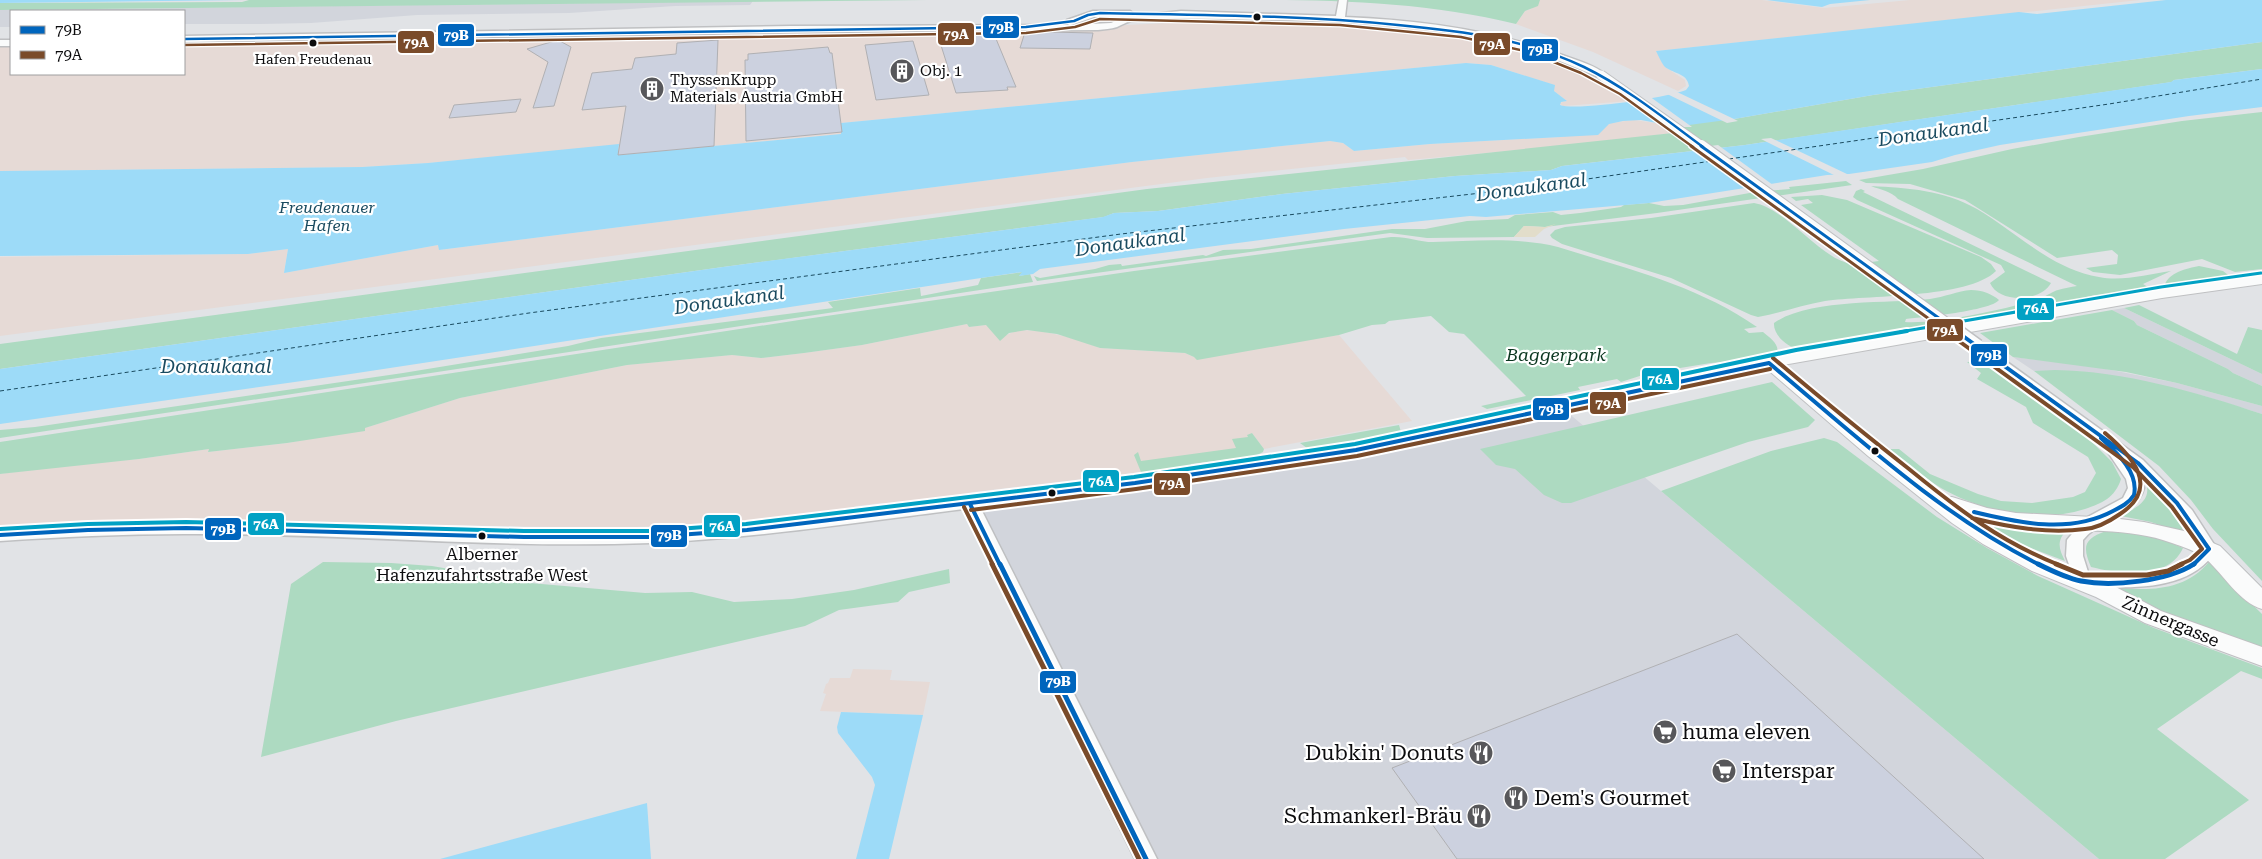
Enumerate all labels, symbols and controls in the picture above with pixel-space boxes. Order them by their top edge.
legend [10,10,185,75]
unlabelled marker [1252,12,1262,22]
line badge: 79B [982,15,1020,39]
text: 79B [988,19,1014,35]
text: 79B [55,21,82,39]
line badge: 79A [937,22,975,46]
line badge: 79B [437,23,475,47]
text: 79A [943,26,969,42]
text: 79B [443,27,469,43]
line badge: 79A [397,30,435,54]
line badge: 79A [1473,32,1511,56]
text: 79A [403,34,429,50]
text: 79A [1479,36,1505,52]
marker: Hafen Freudenau [308,38,318,48]
line badge: 79B [1521,38,1559,62]
text: 79B [1527,41,1553,57]
text: 79A [55,46,83,64]
place label: Hafen Freudenau [254,51,372,67]
building icon: Obj. 1 [889,58,915,84]
place label: Obj. 1 [920,62,962,80]
place label: ThyssenKrupp Materials Austria GmbH [670,71,843,106]
building icon: ThyssenKrupp Materials Austria GmbH [639,76,665,102]
water label: Donaukanal [1875,113,1990,151]
water label: Donaukanal [1473,168,1588,206]
water label: Freudenauer Hafen [278,198,375,235]
water label: Donaukanal [1072,223,1187,261]
water label: Donaukanal [671,281,786,319]
line badge: 76A [2016,297,2055,321]
text: 76A [2023,300,2049,316]
line badge: 79A [1926,318,1964,342]
text: 79A [1932,322,1958,338]
line badge: 79B [1970,343,2008,367]
park label: Baggerpark [1505,344,1606,365]
text: 79B [1976,347,2002,363]
water label: Donaukanal [159,355,272,378]
line badge: 76A [1641,367,1680,391]
text: 76A [1647,371,1673,387]
line badge: 79A [1589,391,1627,415]
text: 79A [1595,395,1621,411]
line badge: 79B [1532,397,1570,421]
text: 79B [1538,401,1564,417]
unlabelled marker [1870,446,1880,456]
line badge: 76A [1082,469,1120,493]
line badge: 79A [1153,472,1191,496]
text: 76A [1088,473,1114,489]
text: 79A [1159,475,1185,491]
unlabelled marker [1047,488,1057,498]
line badge: 76A [247,512,285,536]
line badge: 76A [703,514,741,538]
text: 76A [253,516,279,532]
line badge: 79B [204,517,242,541]
text: 76A [709,518,735,534]
text: 79B [210,521,236,537]
line badge: 79B [650,524,688,548]
text: 79B [656,527,682,543]
marker: Alberner Hafenzufahrtsstraße West [477,531,487,541]
place label: Alberner Hafenzufahrtsstraße West [376,544,588,585]
street label: Zinnergasse [2119,591,2223,651]
line badge: 79B [1039,670,1077,694]
text: 79B [1045,673,1071,689]
supermarket icon: huma eleven [1652,719,1678,745]
place label: huma eleven [1682,720,1811,744]
restaurant icon: Dubkin' Donuts [1468,740,1494,766]
place label: Dubkin' Donuts [1305,741,1464,765]
supermarket icon: Interspar [1711,758,1737,784]
place label: Interspar [1742,759,1835,783]
restaurant icon: Dem's Gourmet [1503,785,1529,811]
place label: Dem's Gourmet [1534,786,1690,810]
restaurant icon: Schmankerl-Bräu [1466,803,1492,829]
place label: Schmankerl-Bräu [1284,804,1462,828]

